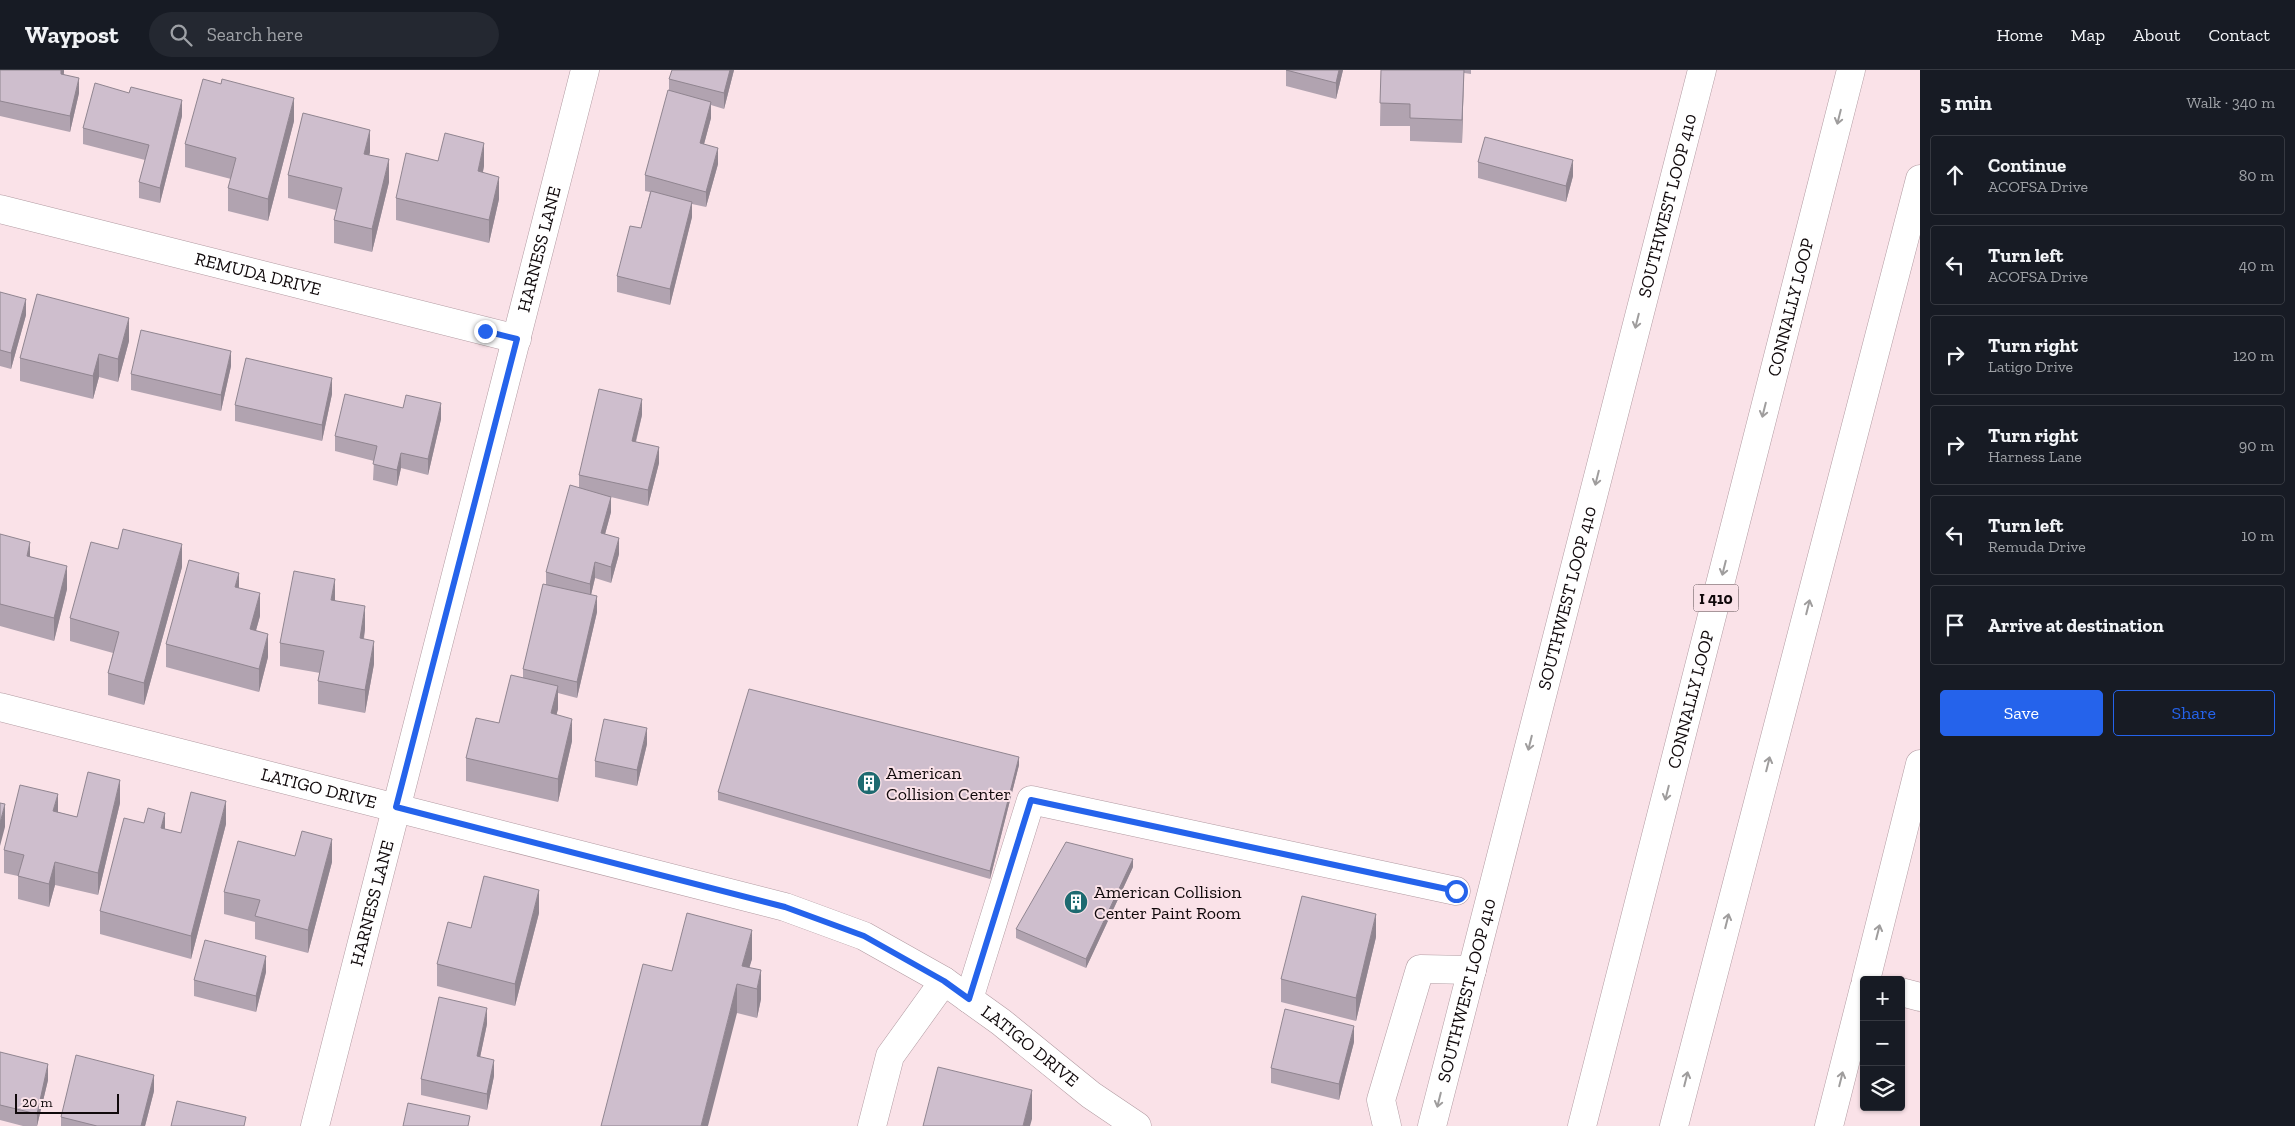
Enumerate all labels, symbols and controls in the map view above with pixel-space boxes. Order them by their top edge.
search box [149,12,499,57]
text: Waypost [25,20,119,49]
icon: search [167,21,195,49]
text: Search here [207,23,303,46]
text: Home [1996,24,2043,46]
text: Map [2071,24,2105,46]
text: About [2133,24,2180,46]
text: Contact [2208,24,2270,46]
text: 5 min [1940,90,1992,115]
text: Walk · 340 m [2187,93,2275,112]
one-way arrow [1834,109,1843,125]
street label: SOUTHWEST LOOP 410 [1633,111,1701,300]
text: Continue [1988,154,2066,177]
icon: ahead [1941,161,1969,189]
text: 80 m [2239,166,2274,185]
text: ACOFSA Drive [1988,177,2088,196]
street label: HARNESS LANE [513,184,566,314]
street label: CONNALLY LOOP [1762,236,1819,379]
text: Turn left [1988,244,2063,267]
street label: REMUDA DRIVE [192,247,323,300]
icon: left [1941,251,1969,279]
text: 40 m [2239,256,2274,275]
text: ACOFSA Drive [1988,267,2088,286]
one-way arrow [1632,312,1641,328]
route end [474,320,497,343]
text: Turn right [1988,334,2078,357]
icon: right [1941,341,1969,369]
text: 120 m [2233,346,2274,365]
text: Latigo Drive [1988,357,2073,376]
one-way arrow [1759,402,1768,418]
text: Turn right [1988,424,2078,447]
icon: right [1941,431,1969,459]
text: 90 m [2239,436,2274,455]
text: Harness Lane [1988,447,2082,466]
one-way arrow [1592,470,1601,486]
street label: SOUTHWEST LOOP 410 [1533,504,1601,692]
text: Turn left [1988,514,2063,537]
icon: left [1941,521,1969,549]
text: 10 m [2241,526,2274,545]
text: Remuda Drive [1988,537,2086,556]
one-way arrow [1719,559,1728,575]
road number: I 410 [1694,584,1738,612]
one-way arrow [1804,599,1813,615]
icon: arrive [1941,611,1969,639]
text: Arrive at destination [1988,614,2164,637]
street label: CONNALLY LOOP [1662,628,1719,771]
button: Save [1940,690,2103,736]
button: Share [2113,690,2275,736]
one-way arrow [1525,734,1534,750]
one-way arrow [1763,757,1773,773]
place label: American Collision Center [886,762,1011,805]
street label: LATIGO DRIVE [259,763,379,814]
building icon: American Collision Center [856,770,882,796]
one-way arrow [1662,785,1671,801]
street label: HARNESS LANE [345,838,399,968]
route start [1445,880,1468,903]
place label: American Collision Center Paint Room [1094,881,1242,924]
building icon: American Collision Center Paint Room [1063,889,1089,915]
street label: SOUTHWEST LOOP 410 [1433,896,1501,1085]
one-way arrow [1723,914,1732,930]
one-way arrow [1874,925,1883,941]
map controls [1860,976,1905,1111]
button: + [1860,976,1905,1021]
street label: LATIGO DRIVE [977,1001,1083,1092]
button: − [1860,1021,1905,1066]
button: layers [1860,1066,1905,1111]
one-way arrow [1682,1071,1692,1087]
one-way arrow [1837,1071,1846,1087]
scale bar [15,1091,119,1114]
one-way arrow [1434,1091,1443,1107]
text: 20 m [22,1094,53,1111]

